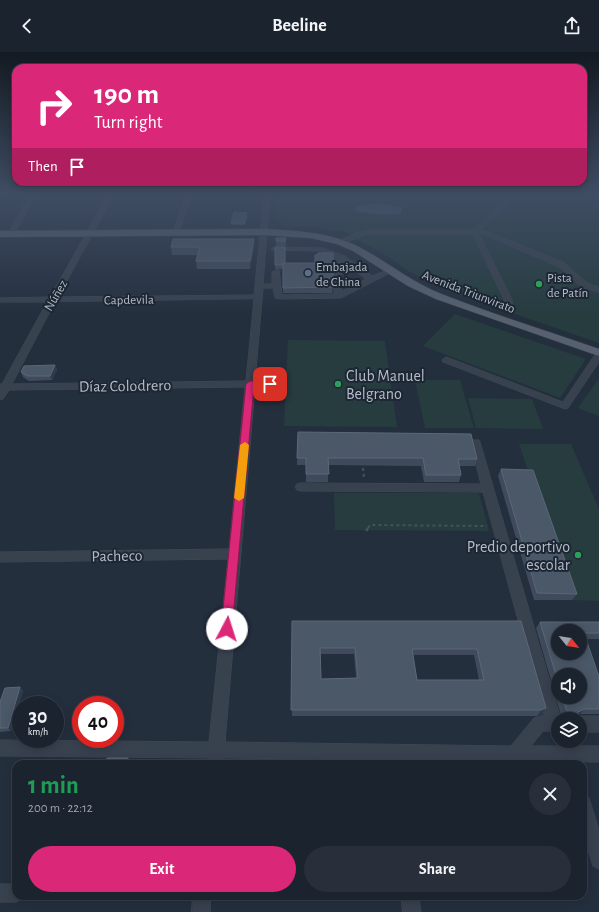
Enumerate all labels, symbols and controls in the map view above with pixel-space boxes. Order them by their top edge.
icon: back [16,15,38,37]
icon: share [561,15,583,37]
text: Beeline [272,17,327,35]
icon: right [28,80,80,132]
text: 190 m [94,81,159,109]
text: Turn right [94,114,163,132]
icon: arrive [66,156,88,178]
text: Then [28,159,58,174]
place label: Embajada de China [316,261,367,289]
marker: Embajada de China [303,268,313,278]
street label: Avenida Triunvirato [420,269,517,316]
place label: Pista de Patín [547,272,588,300]
street label: Núñez [42,278,70,313]
marker: Pista de Patín [534,279,544,289]
street label: Capdevila [104,294,154,307]
pin [253,367,287,401]
place label: Club Manuel Belgrano [346,368,425,402]
icon: arrive [259,373,281,395]
street label: Díaz Colodrero [79,377,171,395]
marker: Club Manuel Belgrano [333,379,343,389]
place label: Predio deportivo escolar [467,539,571,573]
street label: Pacheco [91,548,143,564]
marker: Predio deportivo escolar [573,550,583,560]
position arrow [206,608,248,650]
north arrow [551,624,587,660]
map controls [551,624,587,748]
button: sound [551,668,587,704]
speed limit sign: 40 [72,696,124,748]
text: 30 [28,707,48,727]
button: layers [551,712,587,748]
text: km/h [28,727,48,737]
button: close [529,773,571,815]
text: 1 min [28,774,79,798]
text: 200 m · 22:12 [28,802,93,815]
button: Exit [28,846,296,892]
button: Share [304,846,571,892]

